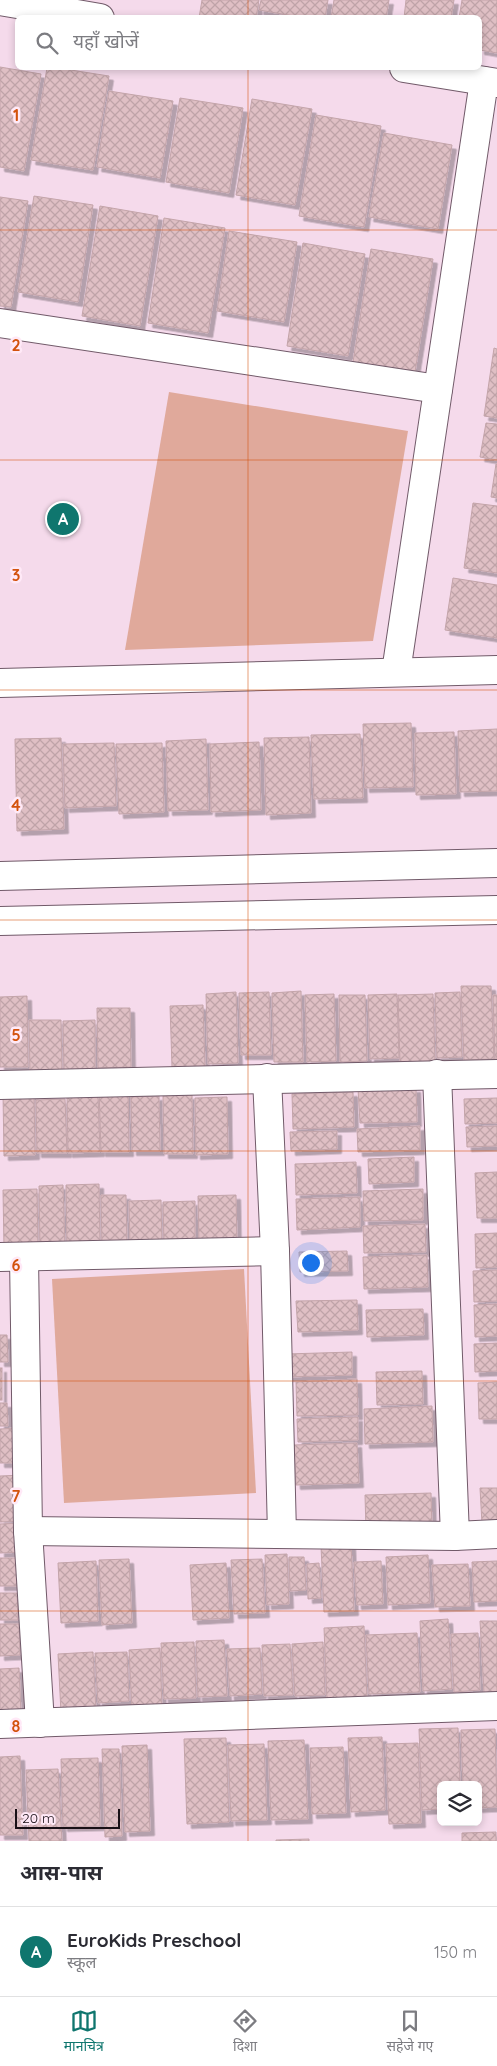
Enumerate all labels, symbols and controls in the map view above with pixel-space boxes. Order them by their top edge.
search box [15,15,482,70]
icon: search [33,29,61,57]
text: यहाँ खोजें [73,29,139,53]
text: 1 [13,105,19,125]
text: 2 [11,335,21,355]
pin: A [47,500,79,538]
text: 3 [12,565,20,585]
text: 4 [11,795,21,815]
text: 5 [11,1025,21,1045]
your location [298,1250,324,1276]
text: 6 [12,1255,21,1275]
text: 7 [12,1486,21,1506]
text: 8 [12,1716,21,1736]
map controls [437,1781,482,1826]
button: layers [437,1781,482,1826]
scale bar [15,1806,120,1829]
text: 20 m [22,1809,55,1827]
text: आस-पास [20,1859,102,1885]
text: EuroKids Preschool [67,1928,241,1952]
text: A [31,1942,41,1962]
text: 150 m [434,1942,477,1962]
text: स्कूल [67,1952,96,1972]
tab: मानचित्र [64,2007,104,2057]
tab: दिशा [231,2007,259,2057]
tab: सहेजे गए [387,2007,433,2057]

